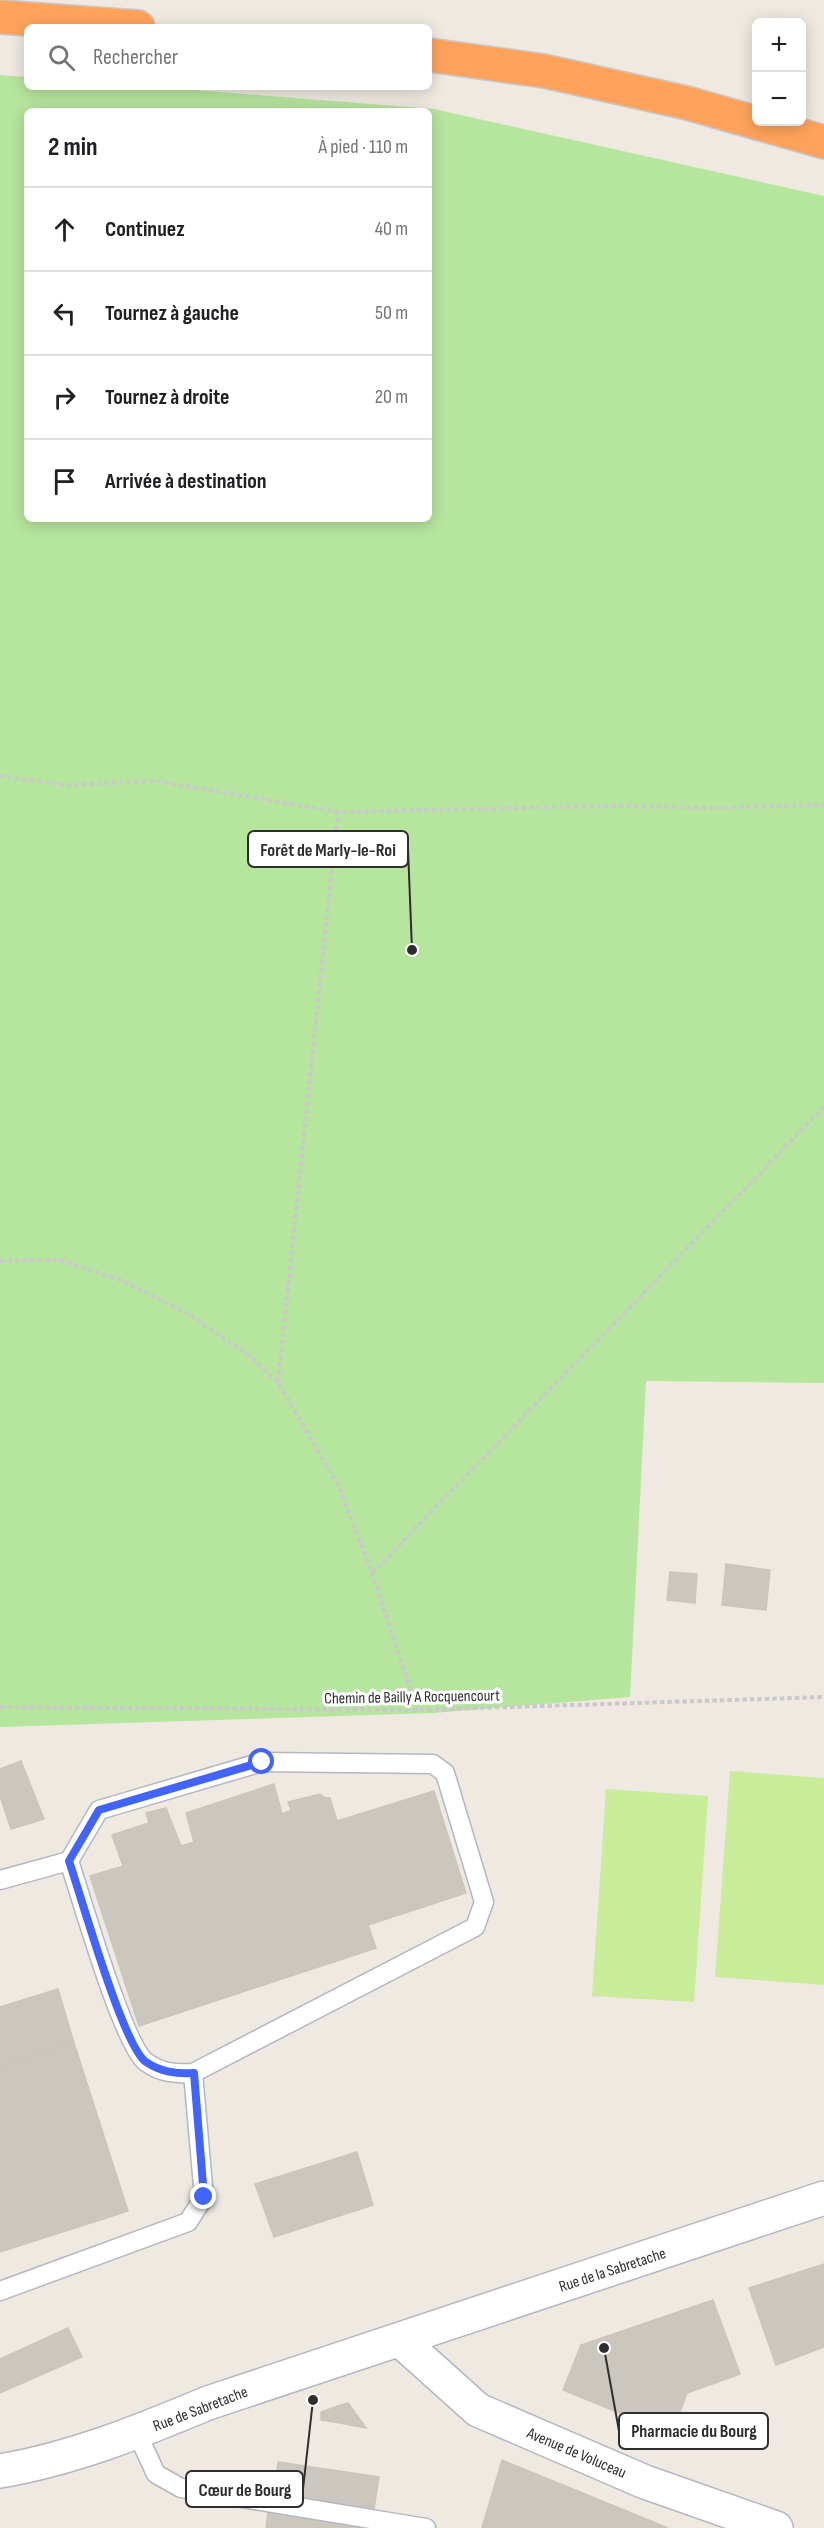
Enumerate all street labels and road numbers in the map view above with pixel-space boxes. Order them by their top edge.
street label: Chemin de Bailly A Rocquencourt [324,1686,500,1709]
street label: Rue de la Sabretache [557,2244,668,2297]
street label: Rue de Sabretache [151,2383,250,2436]
street label: Avenue de Voluceau [523,2424,629,2483]

